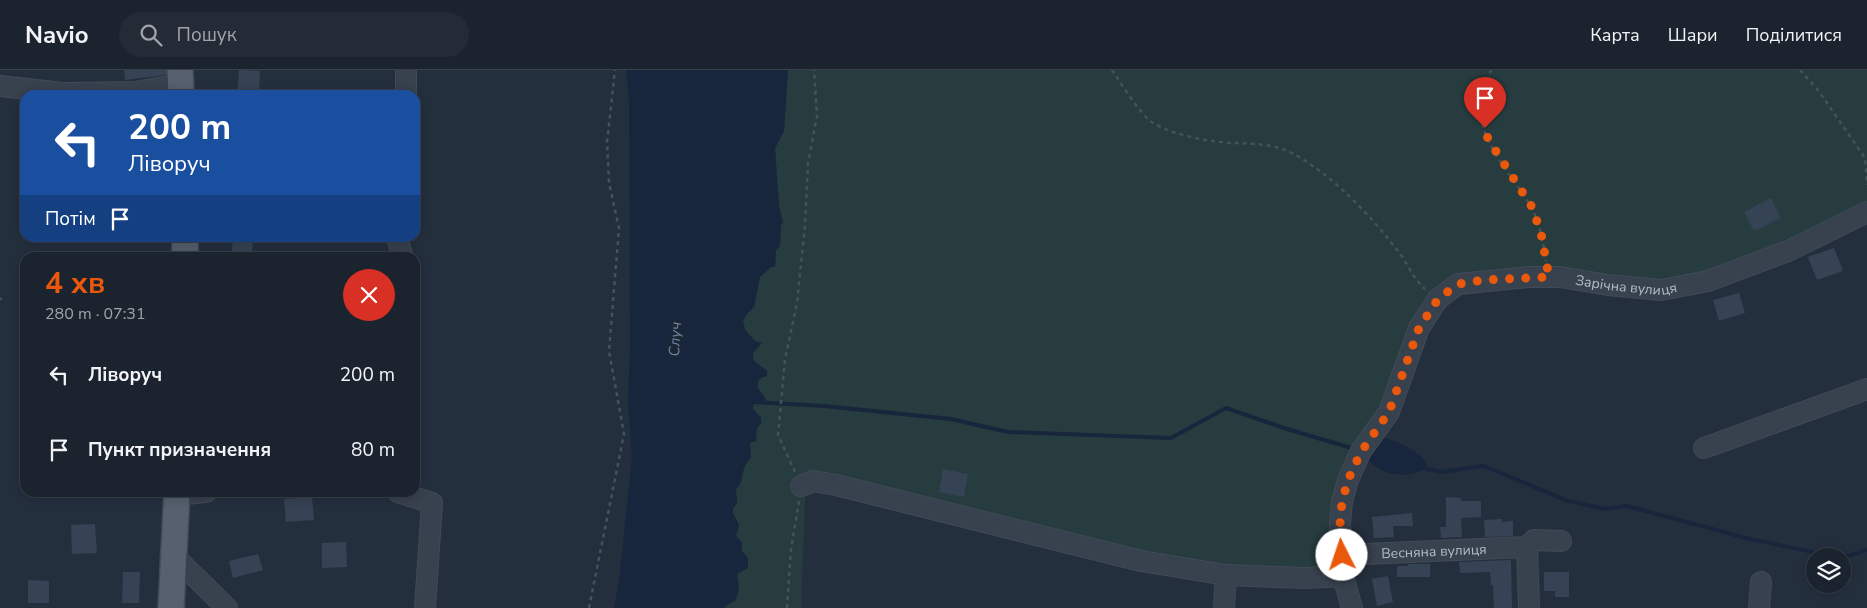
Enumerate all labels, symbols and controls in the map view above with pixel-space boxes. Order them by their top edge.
search box [119,12,469,57]
text: Navio [25,19,89,51]
icon: search [137,21,165,49]
text: Пошук [177,22,237,48]
text: Карта [1590,23,1640,47]
text: Шари [1668,23,1718,47]
text: Поділитися [1746,23,1842,47]
pin [1464,77,1506,128]
icon: arrive [1471,84,1499,112]
text: 200 m [128,104,231,151]
icon: left [45,110,110,175]
text: Ліворуч [128,149,211,179]
icon: arrive [106,205,134,233]
text: Потім [45,206,96,232]
text: 4 хв [45,263,105,304]
button: close [343,269,395,321]
street label: Зарічна вулиця [1574,270,1678,299]
text: 280 m · 07:31 [45,303,146,325]
water label: Случ [664,321,686,357]
icon: left [45,361,73,389]
text: Ліворуч [88,362,162,388]
text: 200 m [340,362,395,388]
icon: arrive [45,436,73,464]
text: Пункт призначення [88,437,271,463]
text: 80 m [351,437,395,463]
position arrow [1315,528,1367,580]
street label: Весняна вулиця [1381,539,1487,563]
map controls [1806,548,1851,593]
button: layers [1806,548,1851,593]

